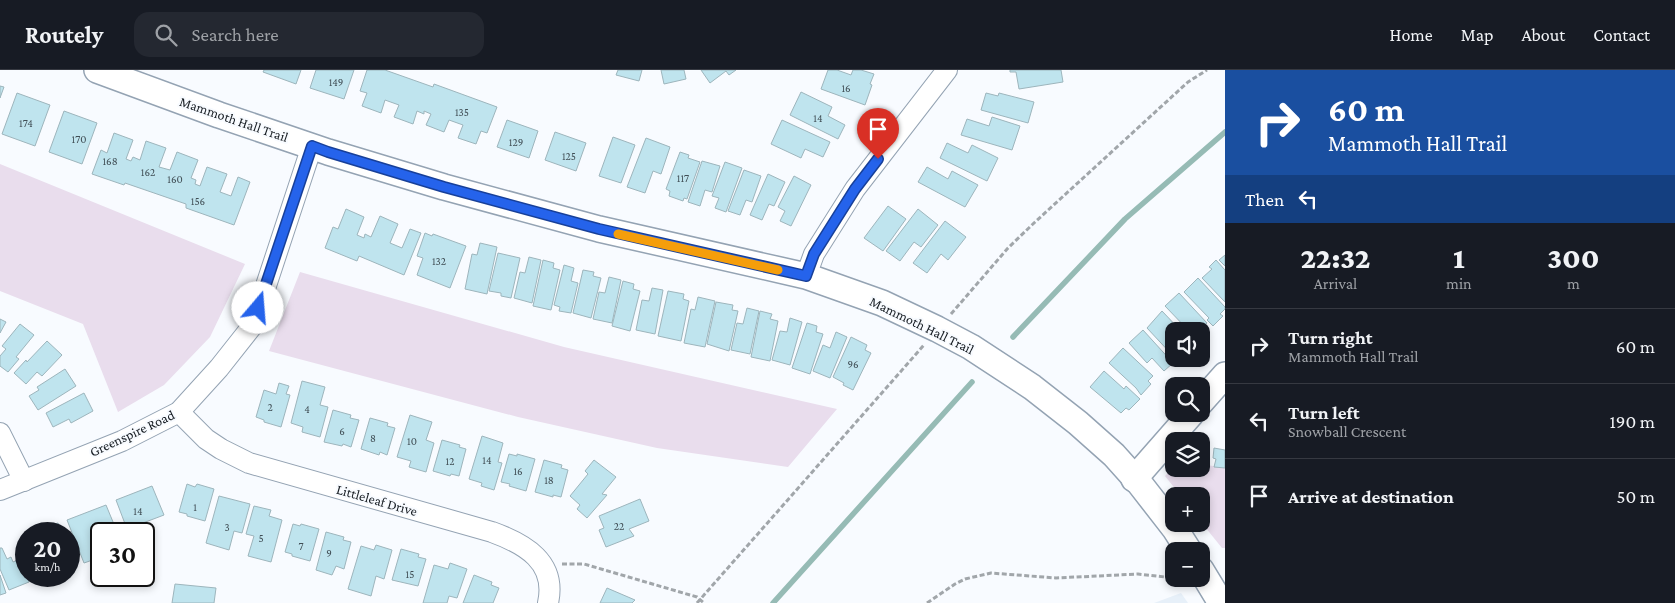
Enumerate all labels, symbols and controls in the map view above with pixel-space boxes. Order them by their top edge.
search box [134,12,484,57]
text: Routely [25,21,104,48]
icon: search [152,21,180,49]
text: Search here [192,24,279,45]
text: Home [1390,25,1433,45]
text: Map [1461,25,1493,45]
text: About [1521,25,1565,45]
text: Contact [1593,25,1650,45]
house number: 149 [329,76,343,88]
house number: 16 [841,82,851,94]
icon: right [1245,90,1310,155]
text: 60 m [1328,90,1405,129]
street label: Mammoth Hall Trail [177,93,291,145]
house number: 135 [455,106,469,118]
pin [857,108,899,159]
house number: 14 [813,112,823,124]
icon: arrive [864,115,892,143]
house number: 174 [19,117,33,129]
text: Mammoth Hall Trail [1328,131,1507,156]
house number: 170 [72,133,86,145]
house number: 129 [509,136,523,148]
house number: 125 [562,150,576,162]
house number: 168 [102,155,118,167]
house number: 162 [141,166,155,178]
house number: 117 [677,172,689,184]
house number: 160 [167,173,183,185]
icon: left [1294,185,1322,213]
text: Then [1245,189,1284,210]
house number: 156 [191,195,205,207]
text: 22:32 [1300,241,1371,274]
text: 1 [1453,241,1465,274]
text: 300 [1547,241,1599,274]
house number: 132 [432,255,446,267]
text: Arrival [1314,275,1357,292]
text: min [1446,275,1472,292]
text: m [1567,275,1580,292]
position arrow [231,281,283,333]
street label: Mammoth Hall Trail [867,293,977,357]
map controls [1165,322,1210,587]
button: sound [1165,322,1210,367]
text: Turn right [1288,327,1373,348]
icon: right [1245,332,1273,360]
text: 60 m [1616,336,1655,357]
text: Mammoth Hall Trail [1288,348,1418,365]
house number: 96 [847,358,859,370]
button: search [1165,377,1210,422]
house number: 2 [267,401,273,413]
text: Turn left [1288,402,1360,423]
house number: 4 [304,403,310,415]
street label: Greenspire Road [87,406,178,460]
icon: left [1245,407,1273,435]
text: 190 m [1609,411,1655,432]
text: Snowball Crescent [1288,423,1406,440]
house number: 6 [339,425,345,437]
house number: 8 [370,432,376,444]
button: layers [1165,432,1210,477]
house number: 10 [407,435,417,447]
house number: 14 [482,454,492,466]
house number: 12 [446,455,454,467]
house number: 16 [513,465,523,477]
house number: 18 [544,474,554,486]
street label: Littleleaf Drive [335,481,419,519]
icon: arrive [1245,482,1273,510]
text: Arrive at destination [1288,486,1454,507]
text: 50 m [1616,486,1655,507]
button: + [1165,487,1210,532]
house number: 1 [193,501,197,513]
house number: 14 [133,505,143,517]
house number: 22 [614,520,624,532]
house number: 3 [224,521,230,533]
speed limit sign: 30 [90,522,155,587]
house number: 5 [258,532,264,544]
text: 20 [34,535,61,562]
house number: 7 [298,540,304,552]
button: − [1165,542,1210,587]
house number: 9 [326,547,332,559]
text: km/h [35,560,60,574]
house number: 15 [406,568,414,580]

